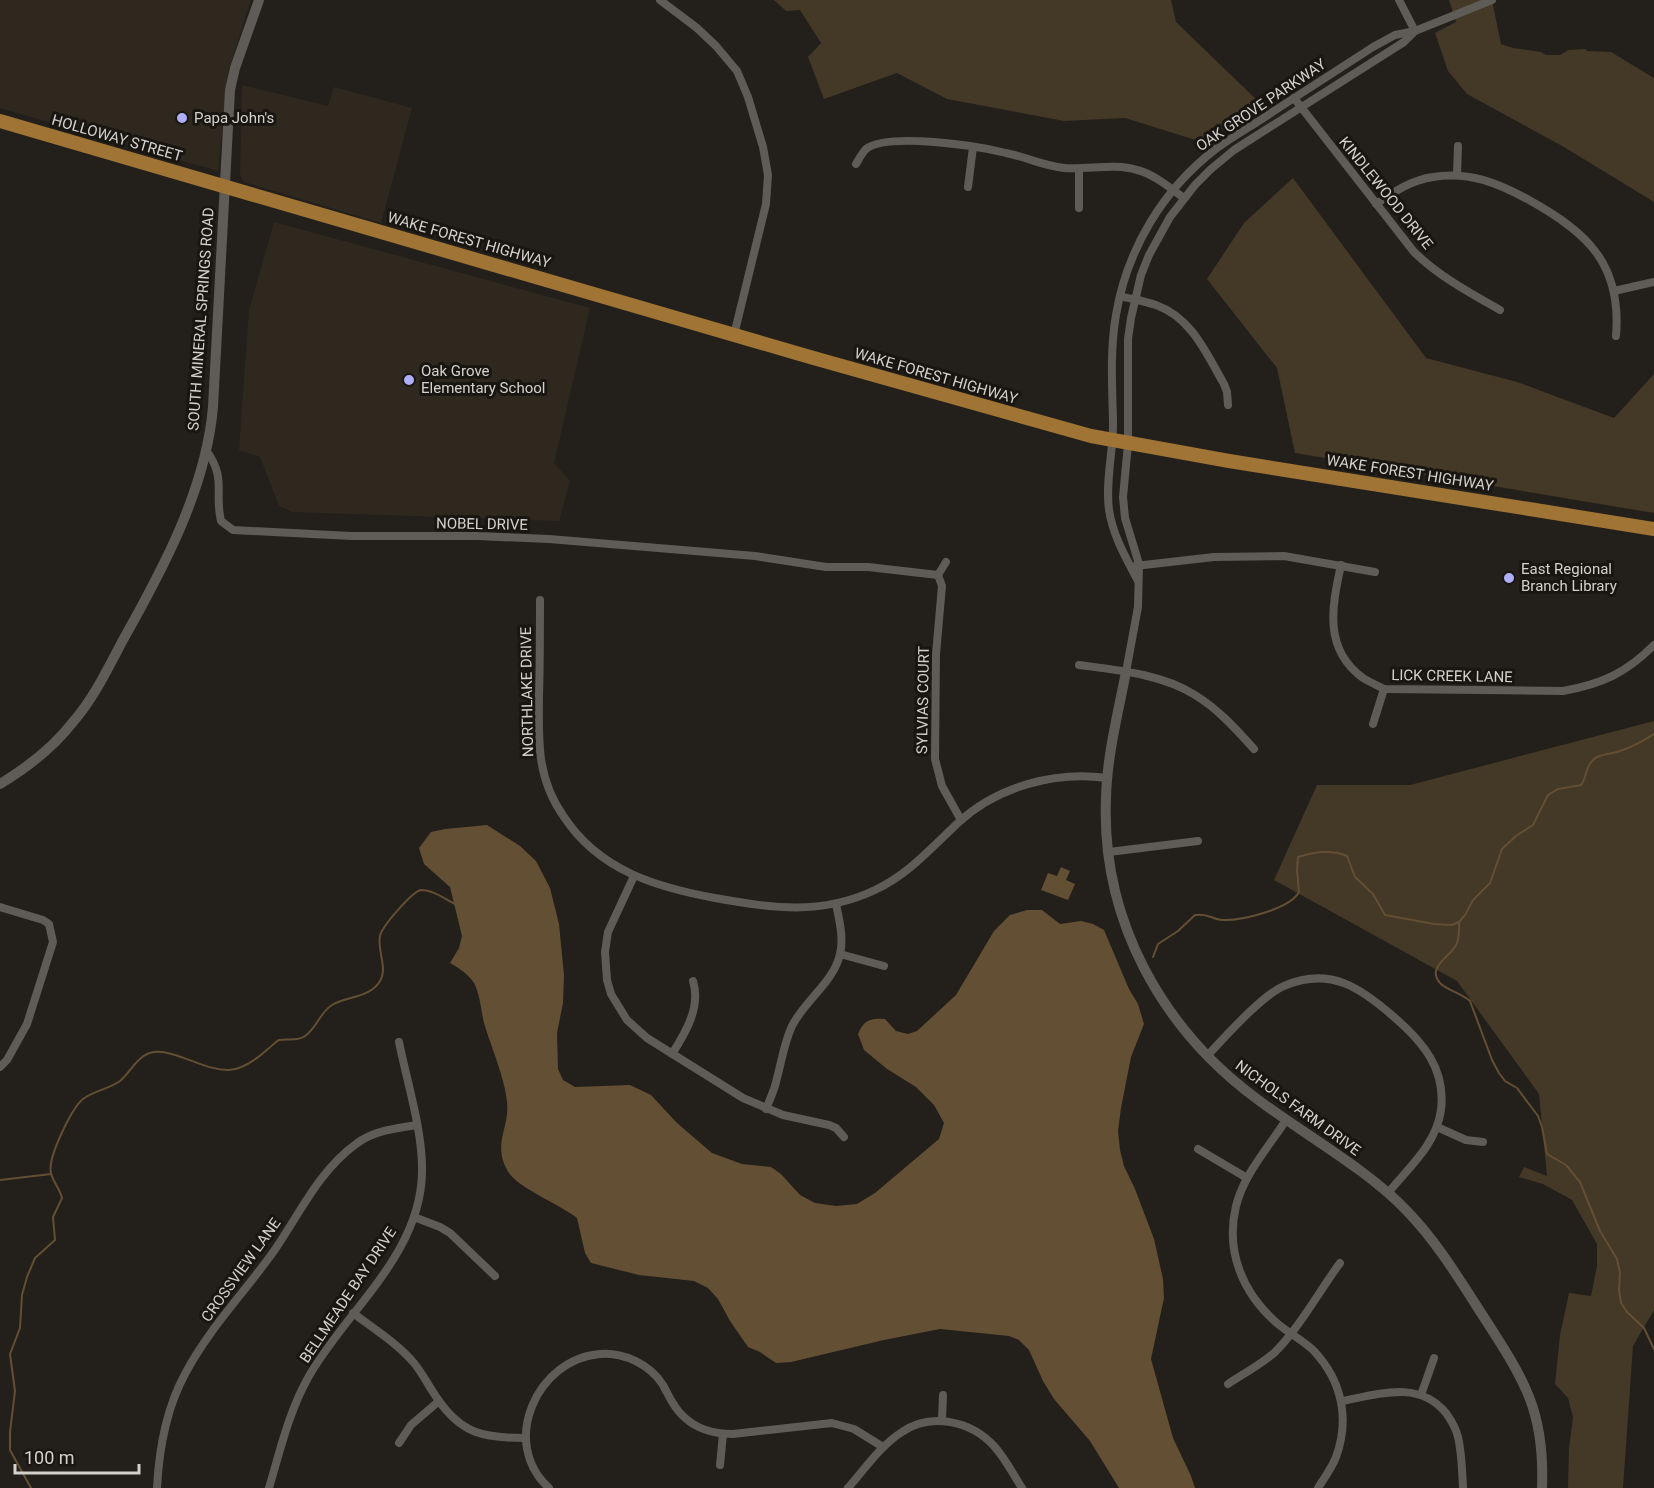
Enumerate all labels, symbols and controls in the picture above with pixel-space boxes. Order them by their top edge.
street label: OAK GROVE PARKWAY [1193,55,1329,155]
place label: Papa John's [194,109,274,127]
street label: HOLLOWAY STREET [50,111,184,165]
marker: Papa John's [175,111,189,125]
street label: KINDLEWOOD DRIVE [1335,133,1437,253]
street label: SOUTH MINERAL SPRINGS ROAD [184,207,218,431]
street label: WAKE FOREST HIGHWAY [385,208,553,272]
street label: WAKE FOREST HIGHWAY [852,344,1020,408]
place label: Oak Grove Elementary School [421,362,545,397]
marker: Oak Grove Elementary School [402,373,416,387]
street label: WAKE FOREST HIGHWAY [1325,451,1495,495]
street label: NOBEL DRIVE [436,514,529,534]
place label: East Regional Branch Library [1521,560,1617,595]
marker: East Regional Branch Library [1502,571,1516,585]
street label: NORTHLAKE DRIVE [517,626,537,757]
street label: SYLVIAS COURT [913,646,933,754]
street label: LICK CREEK LANE [1391,666,1513,686]
street label: NICHOLS FARM DRIVE [1232,1057,1365,1160]
street label: CROSSVIEW LANE [197,1214,285,1325]
street label: BELLMEADE BAY DRIVE [296,1223,400,1366]
scale bar [15,1437,140,1475]
text: 100 m [24,1447,75,1468]

